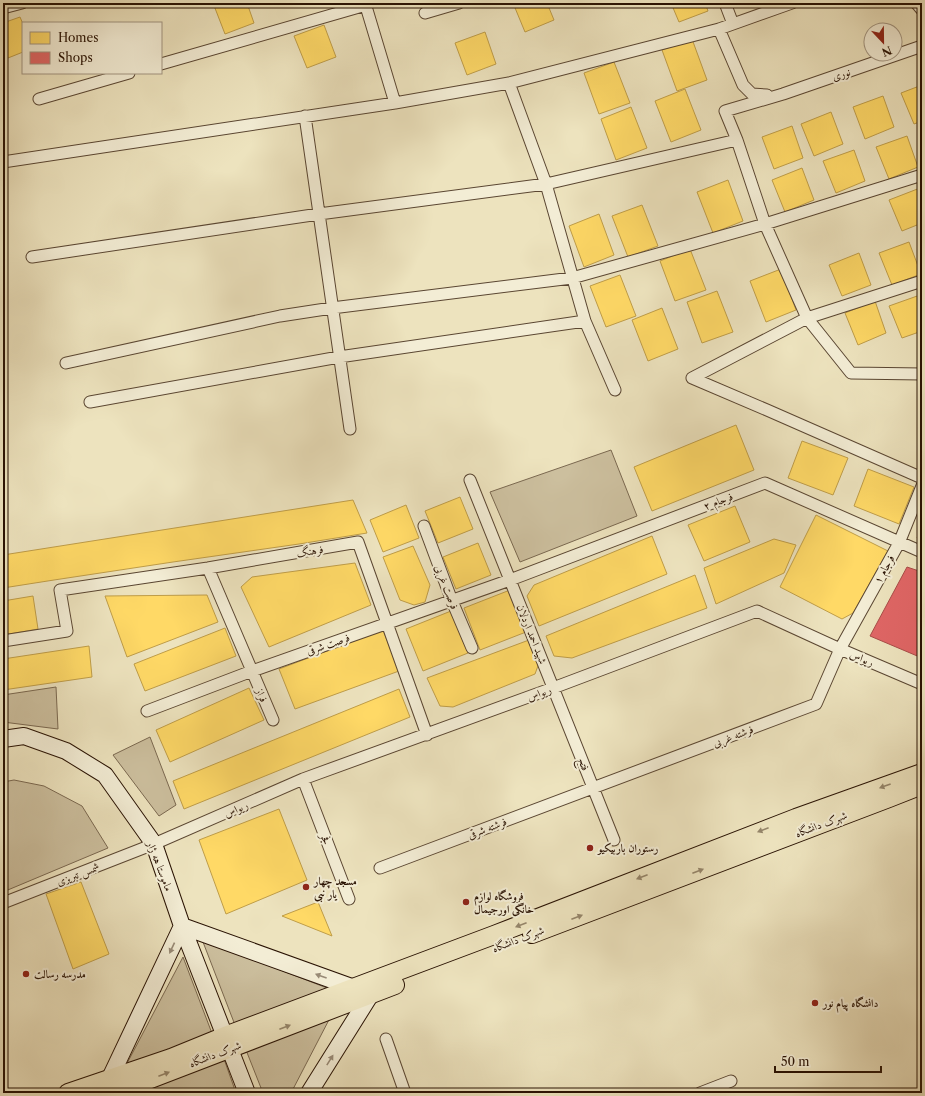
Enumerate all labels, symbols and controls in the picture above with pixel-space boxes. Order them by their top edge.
legend [22,22,162,74]
north arrow [863,22,903,62]
text: Homes [58,30,98,45]
text: N [879,43,894,60]
text: Shops [58,50,93,65]
street label: نوری [830,64,852,84]
street label: فرجام ۲ [701,489,736,516]
street label: فرهنگ [295,542,325,561]
street label: فرجام ۱ [870,552,900,587]
street label: فرصت غربی [431,563,462,612]
street label: شهید احمد اردلان [513,602,550,667]
street label: فرصت شرقی [304,630,352,659]
street label: ریواس [848,647,876,669]
street label: ریواس [525,682,553,704]
street label: فراز [252,685,271,704]
street label: فرشته غربی [711,722,756,751]
street label: فتح [571,755,593,774]
one-way arrow [879,783,891,789]
street label: ریواس [222,798,250,820]
street label: شهرک دانشگاه [793,808,849,841]
street label: فرشته شرقی [465,814,509,843]
one-way arrow [757,828,769,834]
street label: فجر [316,830,335,847]
street label: ماموستا هه ژار [144,838,176,893]
place label: رستوران باربیکیو [597,841,659,855]
marker: رستوران باربیکیو [585,843,595,853]
street label: شمس تبریزی [54,859,102,890]
one-way arrow [693,867,705,873]
place label: مسجد چهار یار نبی [312,874,357,903]
one-way arrow [636,875,648,881]
marker: مسجد چهار یار نبی [301,882,311,892]
place label: فروشگاه لوازم خانگی اورجیمال [474,889,534,917]
marker: فروشگاه لوازم خانگی اورجیمال [461,897,471,907]
one-way arrow [571,913,583,919]
one-way arrow [514,922,526,928]
street label: شهرک دانشگاه [490,923,546,956]
one-way arrow [169,942,175,953]
place label: مدرسه رسالت [34,967,86,981]
marker: مدرسه رسالت [21,969,31,979]
one-way arrow [315,973,327,979]
place label: دانشگاه پیام نور [821,996,878,1013]
marker: دانشگاه پیام نور [810,998,820,1008]
one-way arrow [279,1024,291,1030]
street label: شهرک دانشگاه [187,1038,243,1071]
scale bar [775,1048,881,1074]
one-way arrow [326,1054,333,1066]
text: 50 m [781,1054,810,1069]
one-way arrow [158,1070,170,1076]

